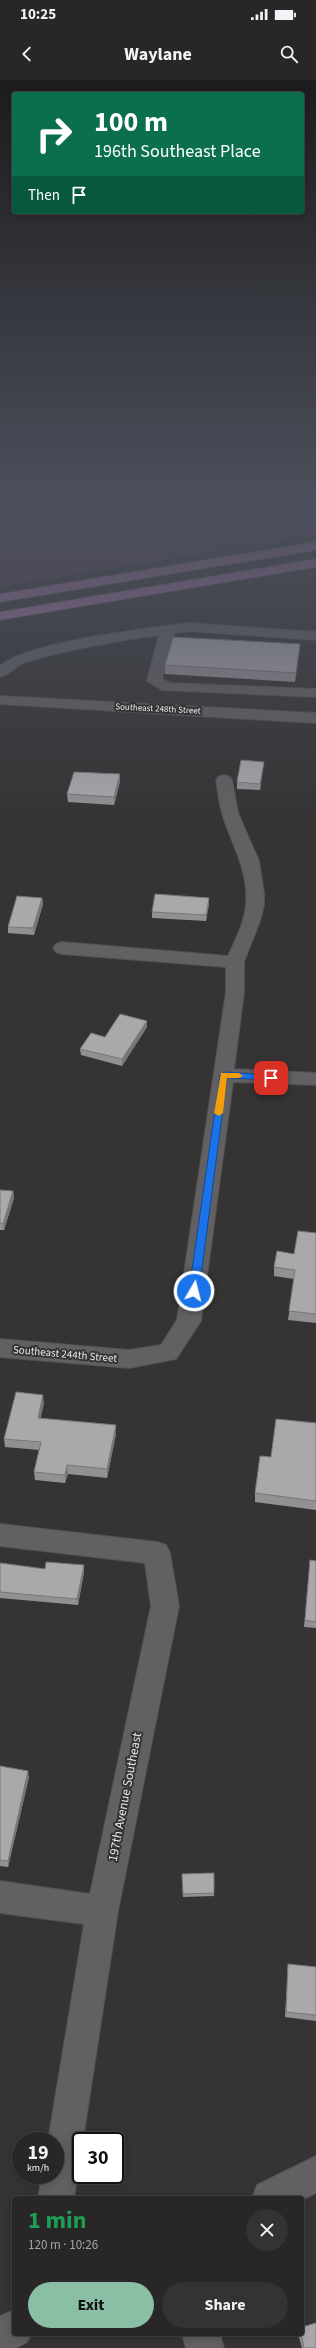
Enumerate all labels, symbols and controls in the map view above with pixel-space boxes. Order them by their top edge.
text: 10:25 [20,4,56,25]
text: Waylane [124,42,192,67]
icon: back [16,43,38,65]
icon: search [278,43,300,65]
text: 100 m [94,102,168,142]
icon: right [28,108,80,160]
text: 196th Southeast Place [94,139,261,164]
icon: arrive [68,184,90,206]
text: Then [28,185,60,206]
street label: Southeast 248th Street [115,700,201,718]
pin [254,1061,288,1095]
icon: arrive [260,1067,282,1089]
position arrow [173,1270,215,1312]
street label: Southeast 244th Street [12,1342,118,1366]
street label: 197th Avenue Southeast [104,1730,146,1863]
speed limit sign: 30 [72,2132,124,2184]
text: 19 [27,2139,49,2167]
text: km/h [27,2161,49,2175]
text: 1 min [28,2203,86,2238]
button: close [246,2209,288,2251]
text: 120 m · 10:26 [28,2236,98,2254]
button: Exit [28,2282,154,2328]
button: Share [162,2282,288,2328]

